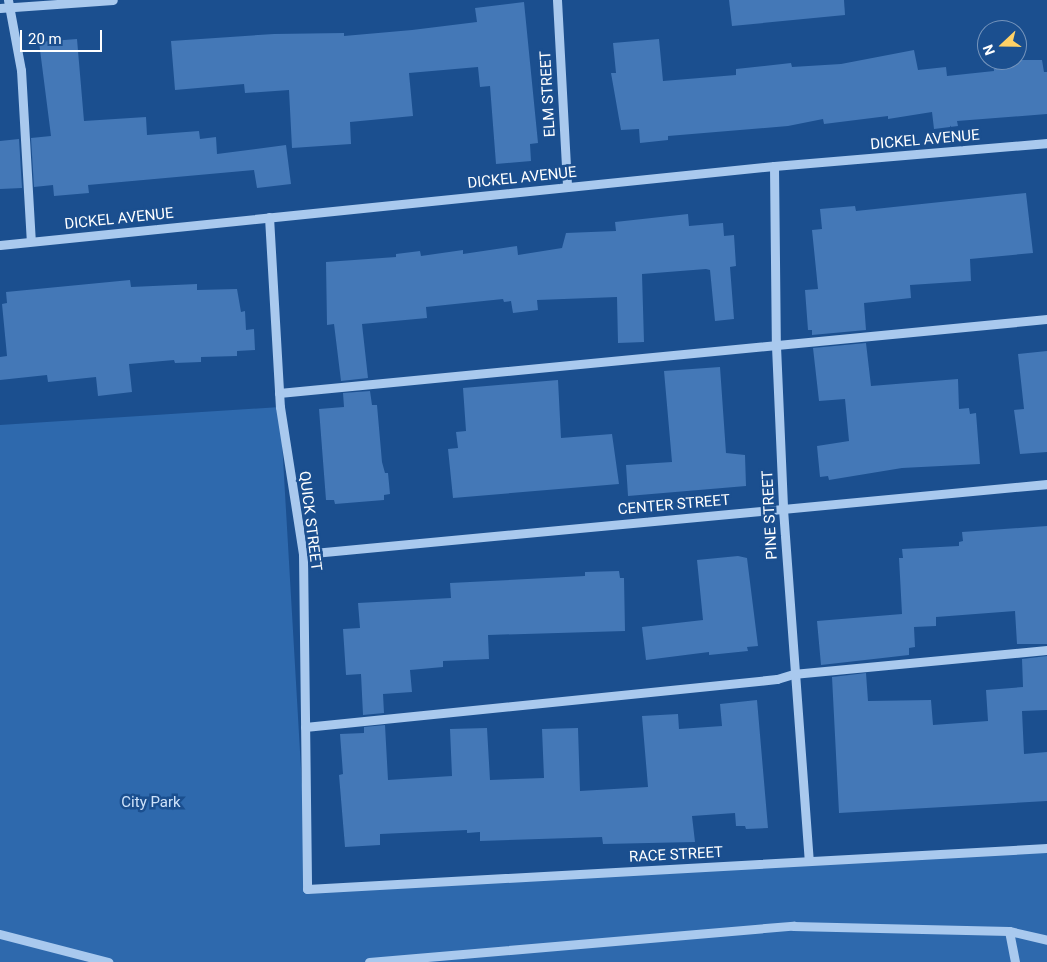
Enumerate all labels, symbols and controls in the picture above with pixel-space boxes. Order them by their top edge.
scale bar [22,20,105,52]
north arrow [977,20,1027,70]
text: 20 m [28,30,62,48]
text: N [980,43,998,58]
street label: ELM STREET [537,50,559,138]
street label: DICKEL AVENUE [870,126,980,154]
street label: DICKEL AVENUE [467,163,577,193]
street label: DICKEL AVENUE [64,204,174,234]
street label: QUICK STREET [295,470,325,572]
street label: PINE STREET [759,470,781,560]
street label: CENTER STREET [617,491,731,519]
park label: City Park [121,794,181,812]
street label: RACE STREET [628,844,724,866]

